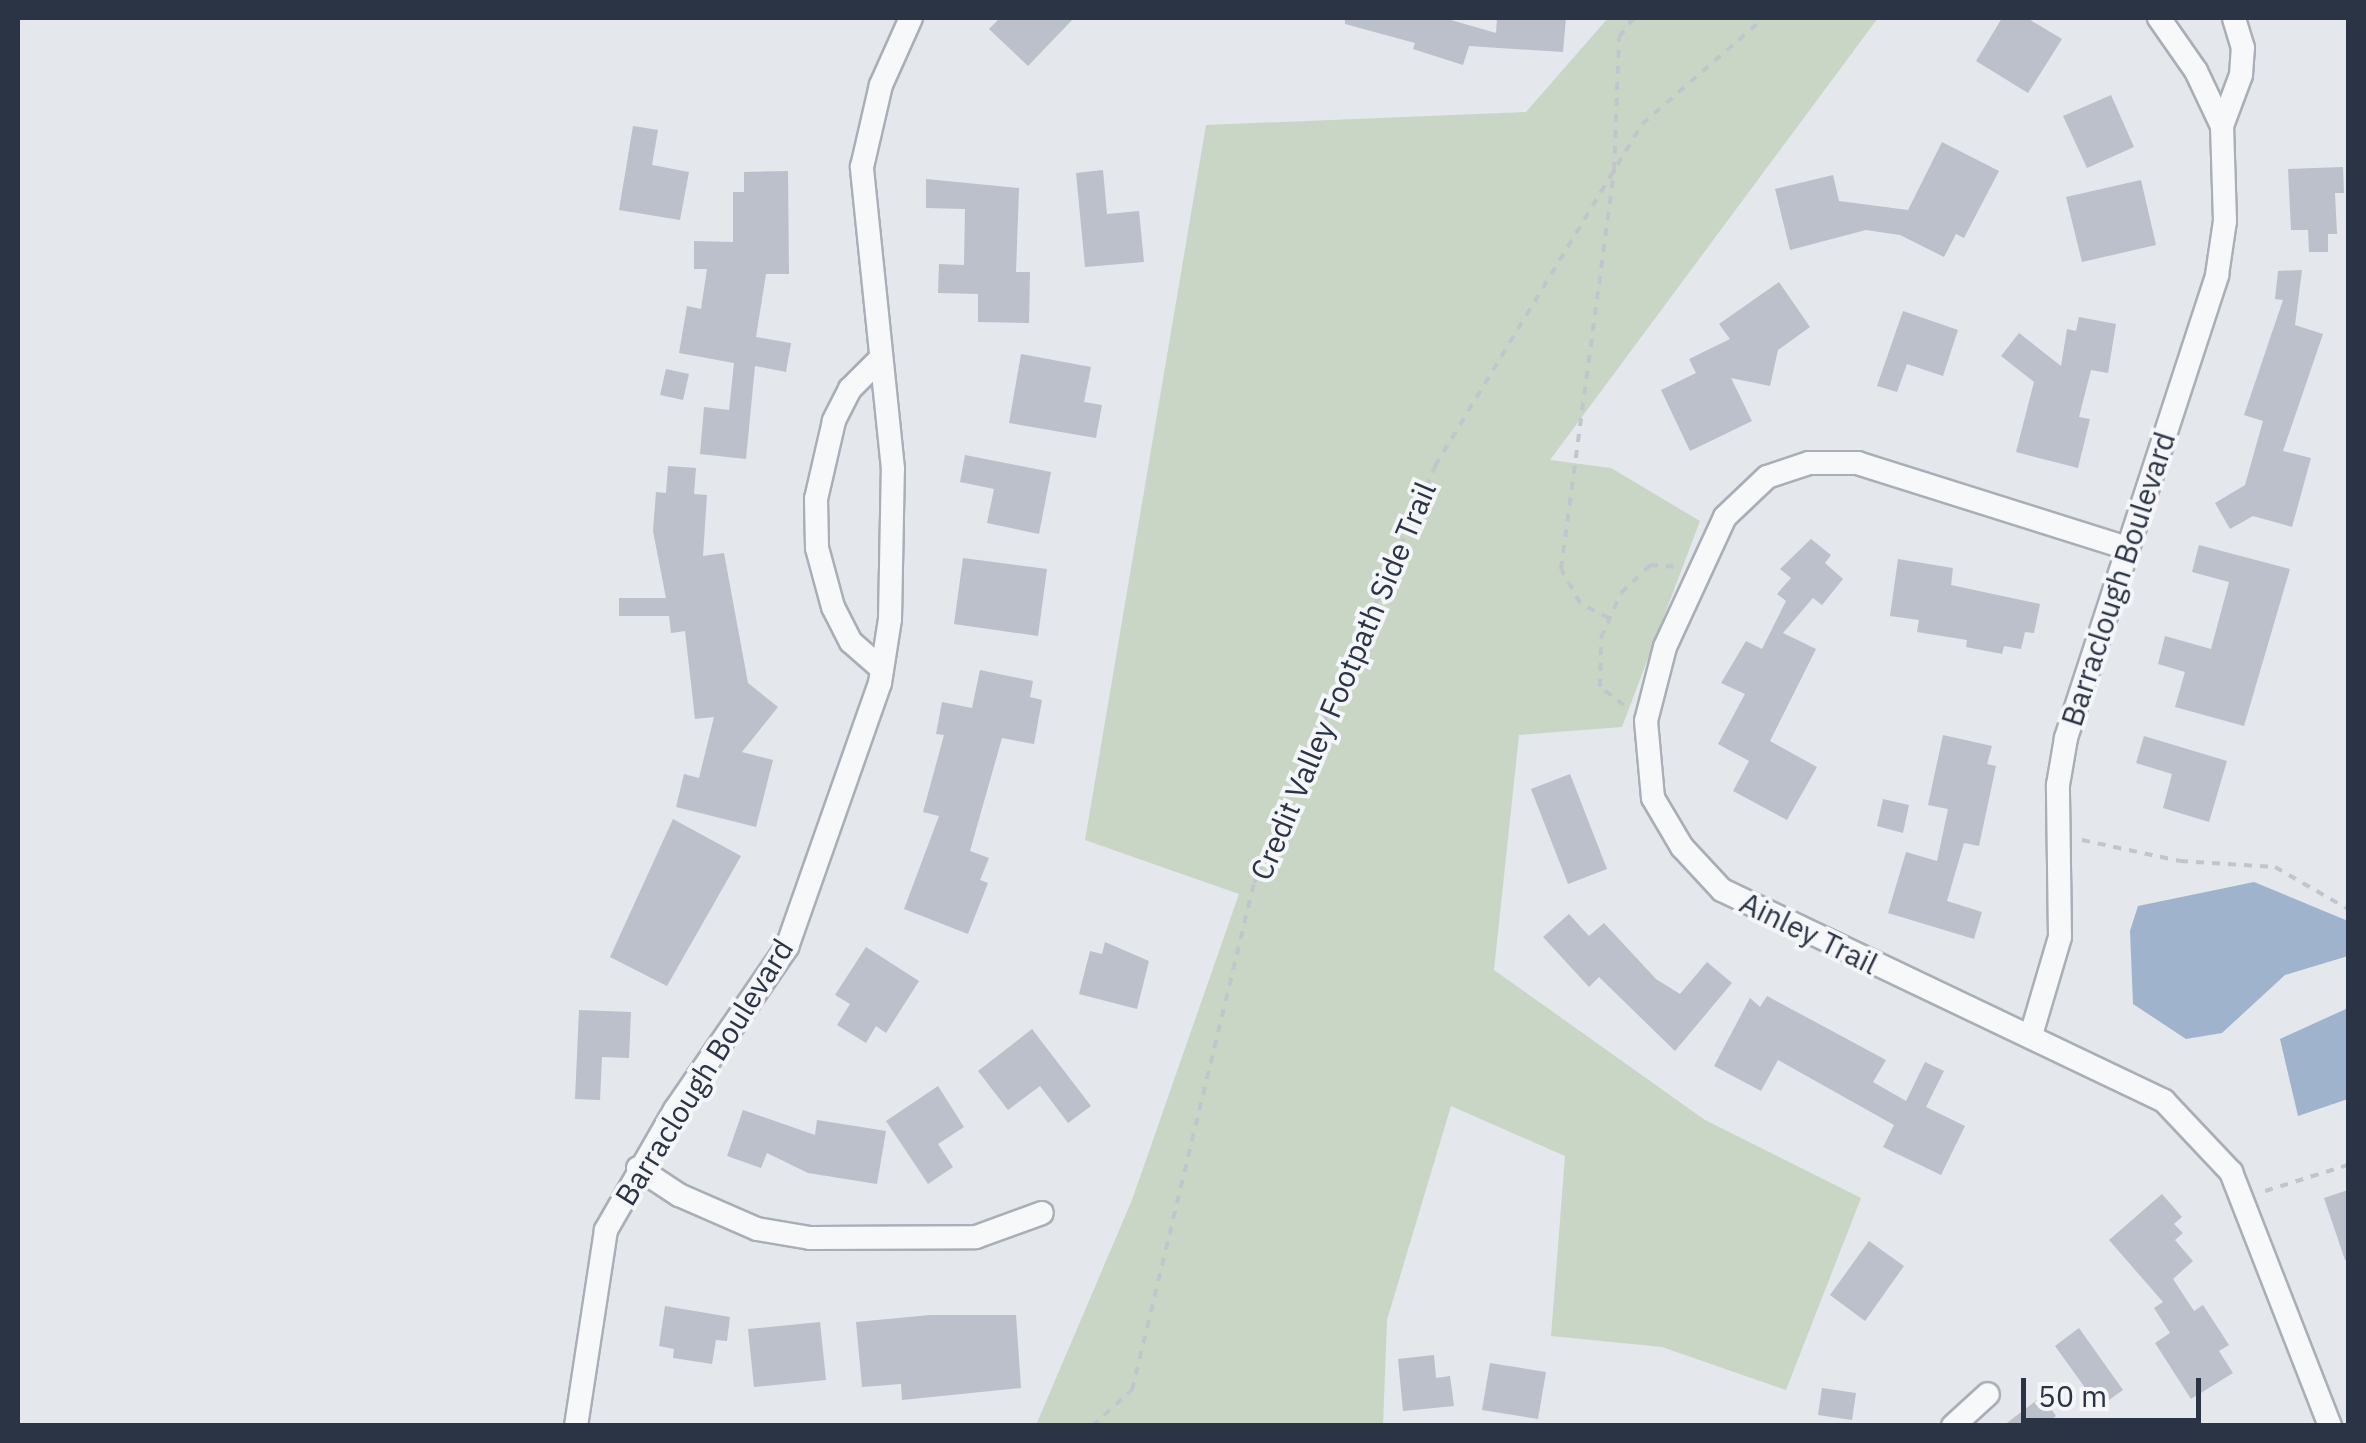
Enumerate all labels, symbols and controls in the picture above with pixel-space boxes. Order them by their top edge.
street label: Barraclough Boulevard [2053,427,2183,731]
street label: Credit Valley Footpath Side Trail [1243,477,1443,885]
street label: Ainley Trail [1734,884,1884,982]
street label: Barraclough Boulevard [607,932,801,1212]
scale bar [2026,1358,2206,1420]
text: 50 m [2038,1376,2107,1415]

